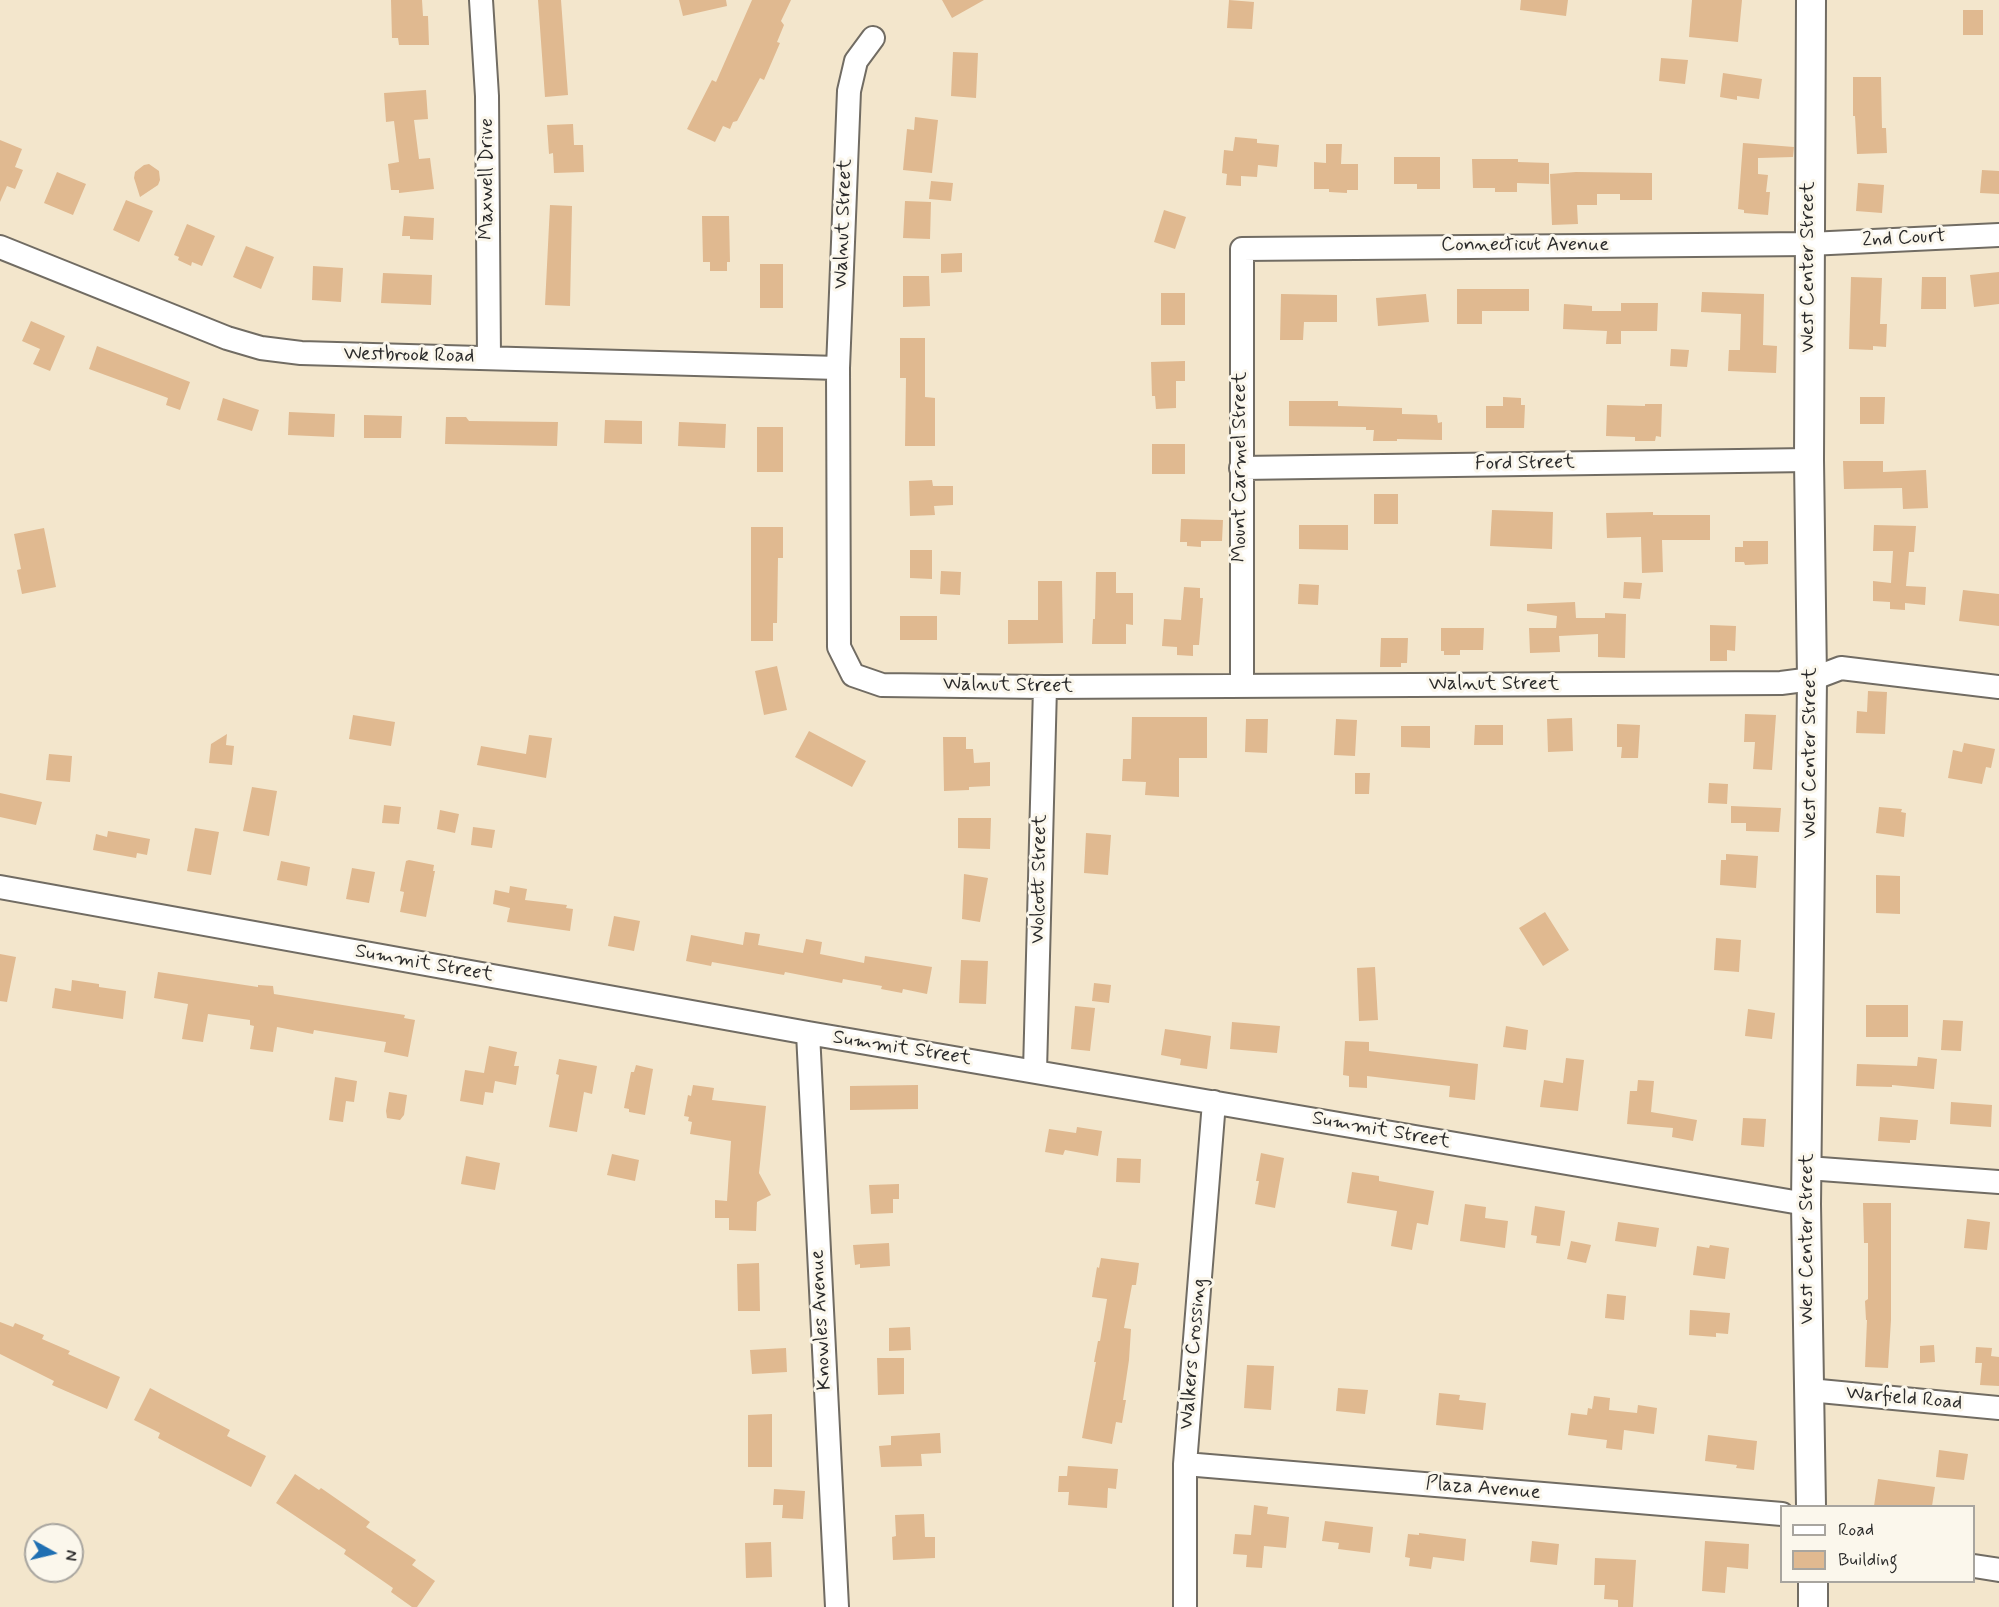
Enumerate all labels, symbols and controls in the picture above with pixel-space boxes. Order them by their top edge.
street label: Maxwell Drive [476,118,500,240]
street label: Walnut Street [830,158,858,290]
street label: West Center Street [1797,181,1821,353]
street label: 2nd Court [1862,225,1946,253]
street label: Connecticut Avenue [1441,234,1609,258]
street label: Westbrook Road [343,343,475,369]
street label: Mount Carmel Street [1229,372,1253,562]
street label: Ford Street [1475,451,1575,477]
street label: West Center Street [1799,667,1823,839]
street label: Walnut Street [943,673,1073,699]
street label: Walnut Street [1429,673,1559,697]
street label: Wolcott Street [1027,814,1053,944]
street label: Summit Street [353,940,495,988]
street label: Summit Street [831,1026,973,1072]
street label: Summit Street [1310,1107,1452,1155]
street label: West Center Street [1796,1153,1820,1325]
street label: Knowles Avenue [806,1249,838,1391]
street label: Walkers Crossing [1175,1277,1213,1431]
street label: Warfield Road [1845,1382,1963,1416]
street label: Plaza Avenue [1425,1472,1541,1506]
legend [1780,1505,1975,1583]
text: Road [1838,1518,1874,1542]
north arrow [24,1523,84,1583]
text: Building [1838,1548,1898,1572]
text: N [59,1549,81,1562]

